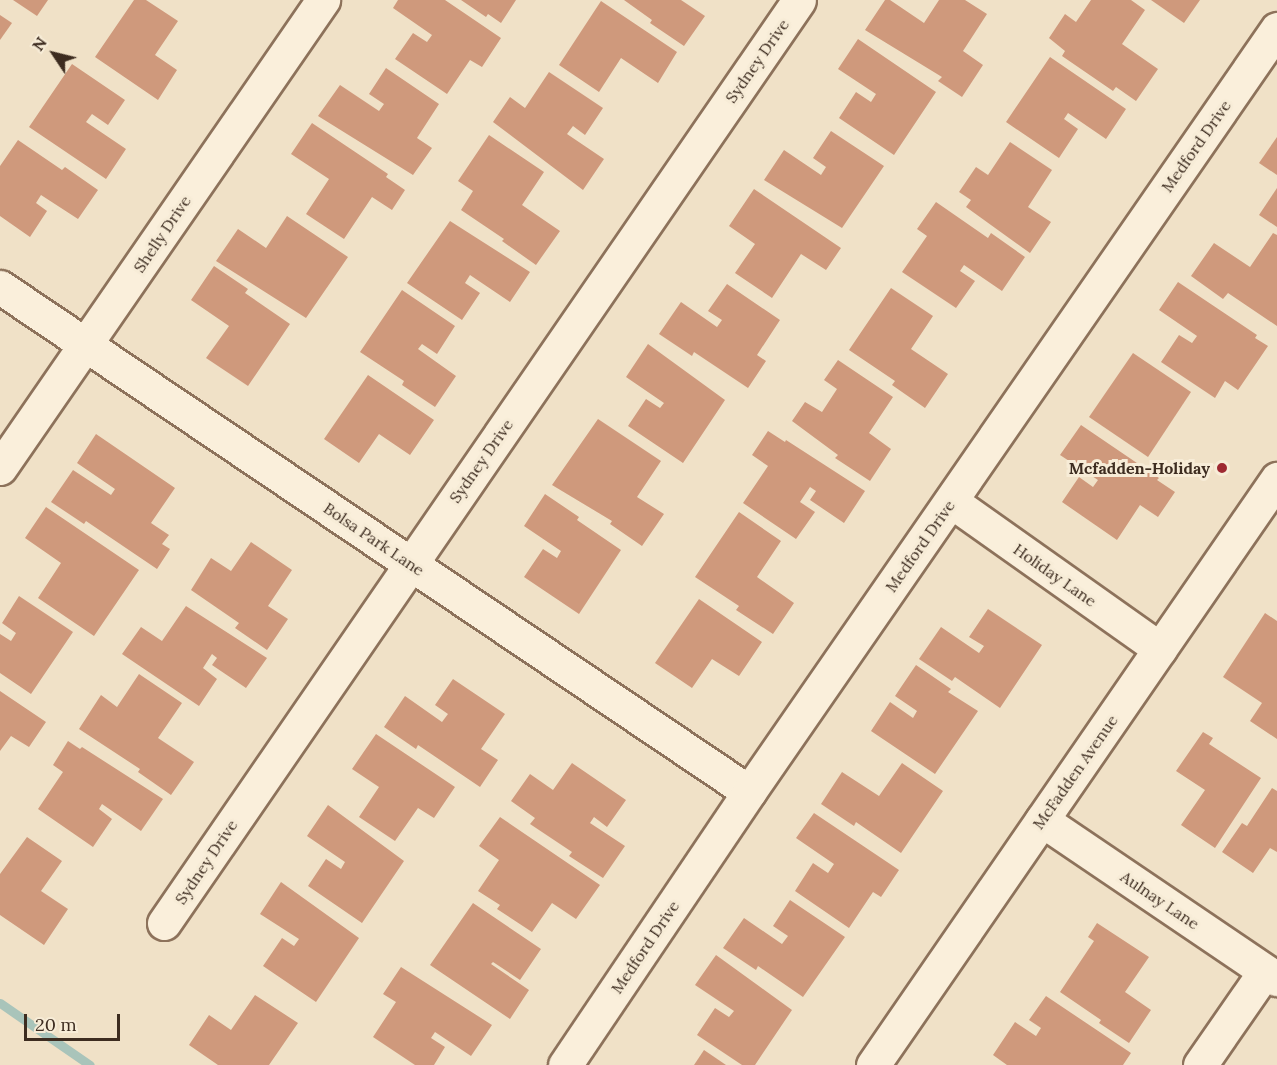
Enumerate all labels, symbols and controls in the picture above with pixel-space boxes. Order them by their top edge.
street label: Sydney Drive [721,15,793,107]
north arrow [24,24,84,84]
text: N [28,33,51,54]
street label: Medford Drive [1157,96,1235,196]
street label: Shelly Drive [129,192,195,276]
street label: Sydney Drive [445,415,517,507]
place label: Mcfadden-Holiday [1069,458,1210,478]
marker: Mcfadden-Holiday [1215,461,1229,475]
street label: Medford Drive [881,496,959,596]
street label: Bolsa Park Lane [320,498,428,580]
street label: Holiday Lane [1010,539,1100,611]
street label: McFadden Avenue [1028,711,1122,833]
street label: Sydney Drive [171,816,241,908]
street label: Aulnay Lane [1117,867,1203,933]
street label: Medford Drive [607,897,683,997]
scale bar [27,1002,123,1040]
text: 20 m [35,1013,77,1036]

